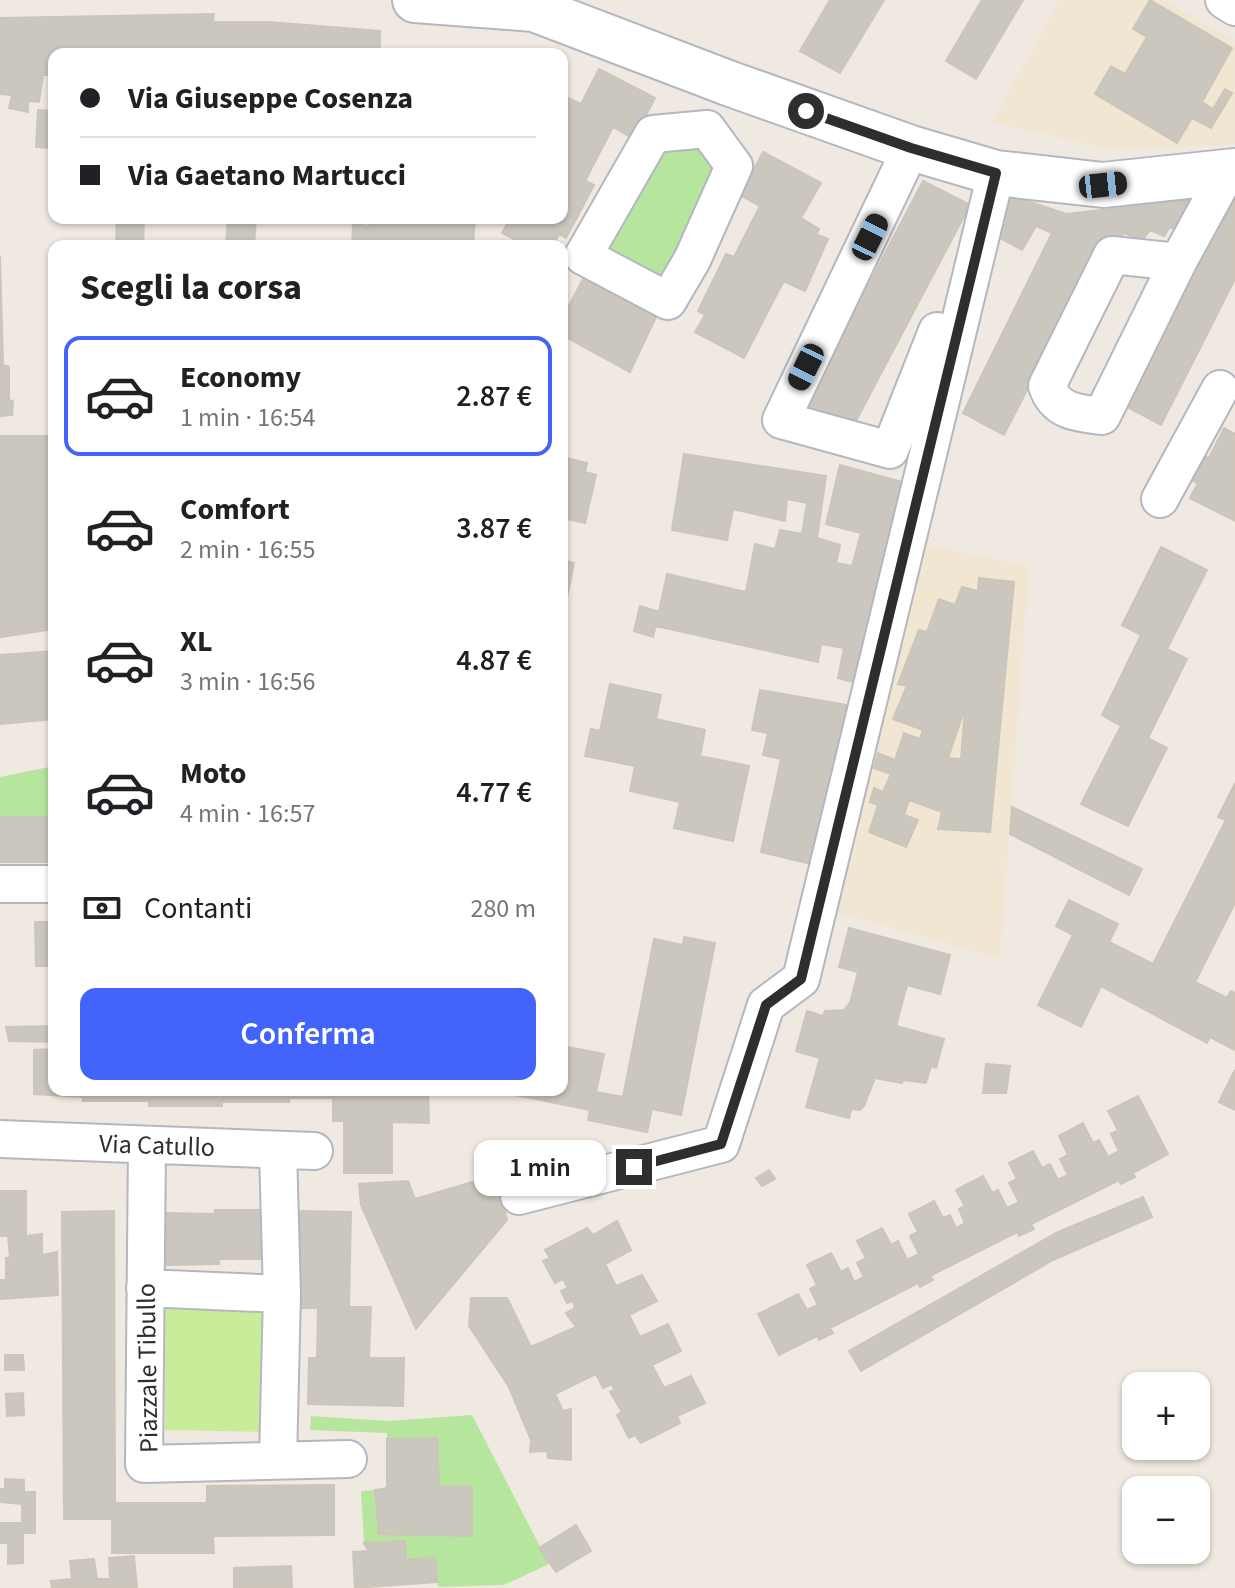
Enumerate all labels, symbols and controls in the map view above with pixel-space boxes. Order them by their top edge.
text: Via Giuseppe Cosenza [128,77,413,120]
route start [788,93,824,129]
text: Via Gaetano Martucci [128,154,406,197]
car [1078,171,1128,199]
car [849,210,891,264]
text: Scegli la corsa [80,262,302,313]
car [785,340,827,394]
text: Economy [180,356,301,399]
icon: car [84,360,156,432]
text: 2.87 € [456,375,532,418]
text: 1 min · 16:54 [180,399,315,436]
text: Comfort [180,488,290,531]
icon: car [84,492,156,564]
text: 3.87 € [456,507,532,550]
text: 2 min · 16:55 [180,531,315,568]
text: XL [180,620,213,663]
icon: car [84,624,156,696]
text: 4.87 € [456,639,532,682]
text: 3 min · 16:56 [180,663,315,700]
text: Moto [180,752,246,795]
icon: car [84,756,156,828]
text: 4.77 € [456,771,532,814]
text: 4 min · 16:57 [180,795,315,832]
icon: cash [80,886,124,930]
text: Contanti [144,887,252,930]
text: 280 m [470,890,536,927]
button: Conferma [80,988,536,1080]
street label: Via Catullo [98,1125,216,1166]
callout: 1 min [474,1139,606,1195]
text: 1 min [509,1149,571,1186]
route end [616,1149,652,1185]
street label: Piazzale Tibullo [128,1283,167,1453]
map controls [1122,1372,1210,1564]
button: + [1122,1372,1210,1460]
button: − [1122,1476,1210,1564]

